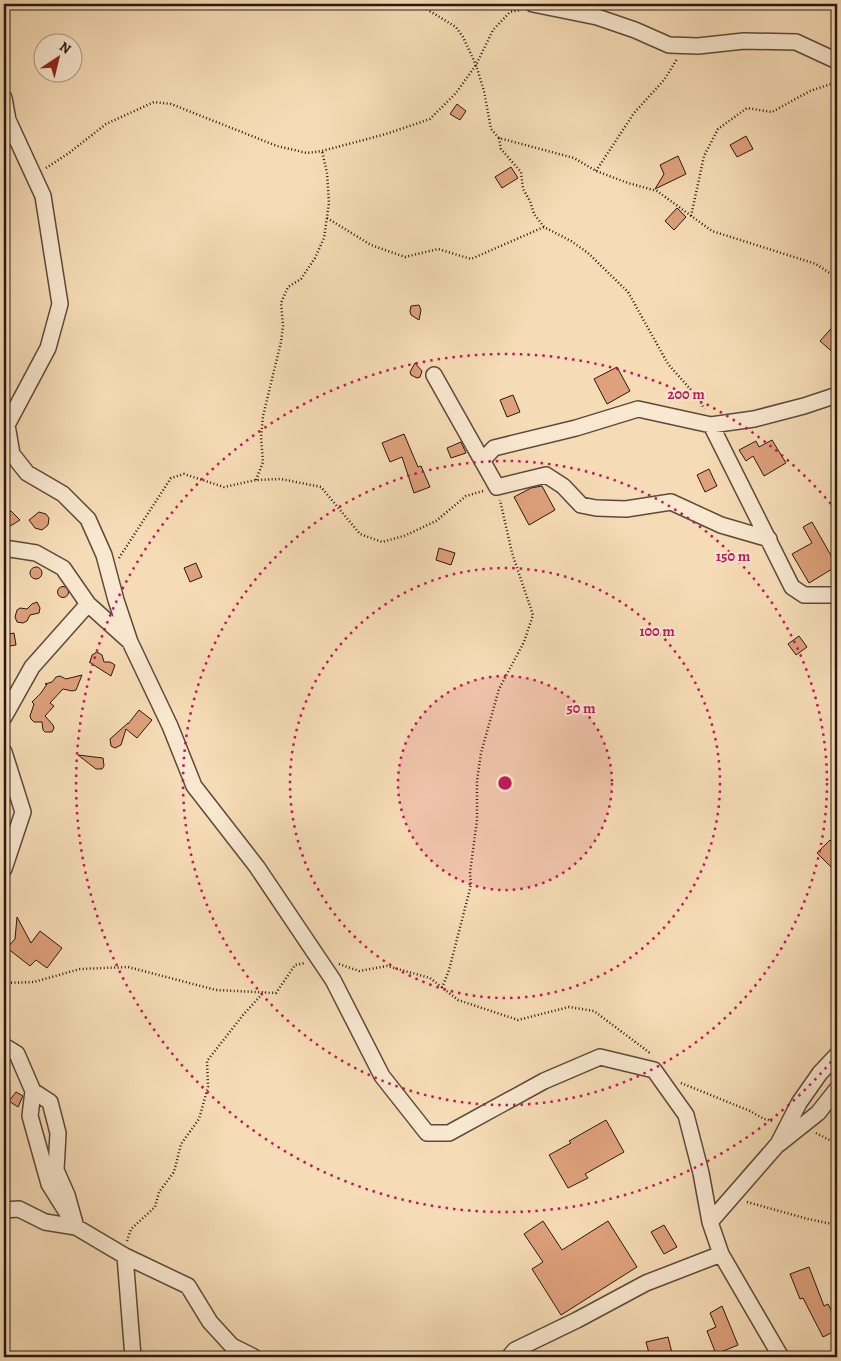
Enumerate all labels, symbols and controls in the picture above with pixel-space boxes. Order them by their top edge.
north arrow [32,32,82,82]
text: N [56,37,75,58]
text: 200 m [667,384,705,404]
text: 150 m [716,546,751,566]
text: 100 m [639,621,675,641]
text: 50 m [566,698,596,718]
centre of rings [496,774,514,792]

